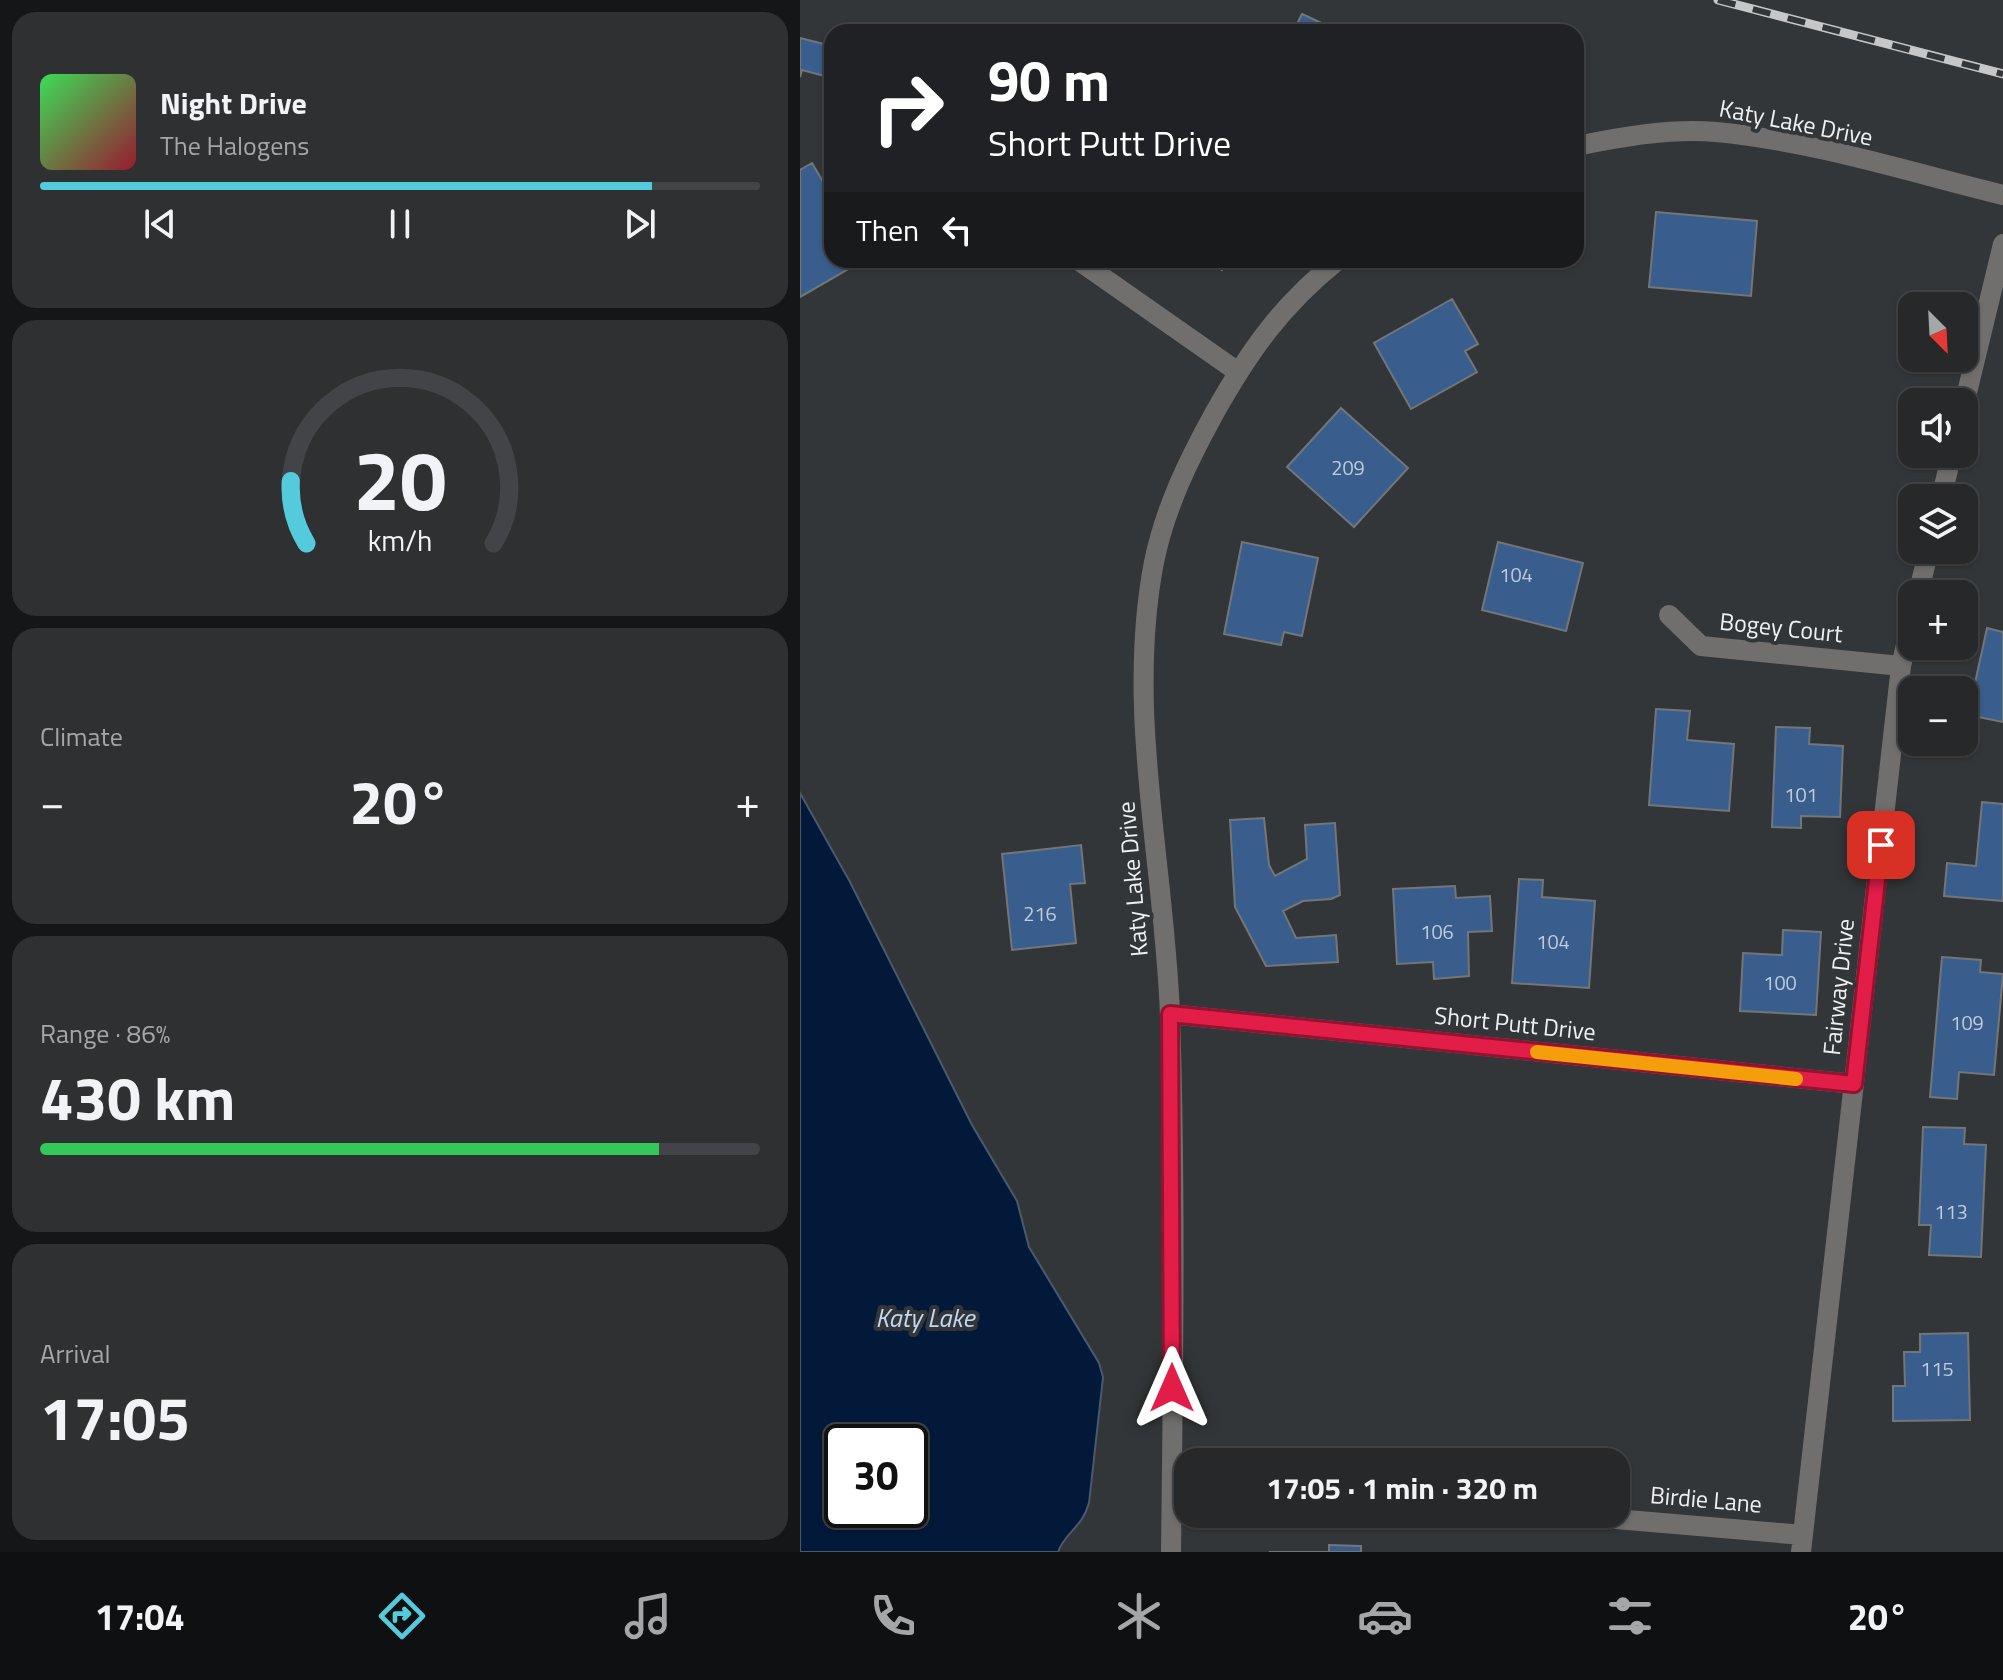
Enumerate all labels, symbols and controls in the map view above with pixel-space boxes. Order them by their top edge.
text: 90 m [988,38,1110,123]
icon: right [856,56,960,160]
text: Night Drive [160,80,307,126]
street label: Katy Lake Drive [1716,90,1876,155]
text: Short Putt Drive [988,115,1231,170]
text: The Halogens [160,126,309,165]
icon: previous [138,202,182,246]
icon: pause [378,202,422,246]
icon: next [618,202,662,246]
text: Then [856,207,919,253]
icon: left [935,208,979,252]
north arrow [1898,292,1978,372]
map controls [1898,292,1978,756]
button: sound [1898,388,1978,468]
text: 20 [353,416,447,542]
house number: 209 [1331,452,1365,483]
button: layers [1898,484,1978,564]
text: km/h [368,519,432,562]
house number: 104 [1499,559,1533,590]
button: + [1898,580,1978,660]
street label: Bogey Court [1718,603,1845,651]
button: − [1898,676,1978,756]
text: Climate [40,717,123,756]
text: 20° [350,756,450,847]
text: − [40,768,65,835]
text: + [735,768,760,835]
house number: 101 [1784,779,1818,810]
street label: Katy Lake Drive [1107,800,1157,958]
pin [1847,811,1915,879]
icon: arrive [1859,823,1903,867]
house number: 216 [1023,898,1057,929]
house number: 106 [1420,916,1454,947]
street label: Fairway Drive [1813,917,1863,1057]
house number: 104 [1536,926,1570,957]
house number: 100 [1763,967,1797,998]
street label: Short Putt Drive [1433,997,1598,1049]
house number: 109 [1950,1007,1984,1038]
text: Range · 86% [40,1014,170,1053]
text: 430 km [40,1052,235,1143]
house number: 113 [1934,1196,1968,1227]
water label: Katy Lake [875,1298,977,1337]
text: Arrival [40,1334,111,1373]
position arrow [1130,1346,1214,1430]
house number: 115 [1920,1353,1954,1384]
text: 17:05 [40,1372,190,1463]
speed limit sign: 30 [824,1424,928,1528]
text: 17:05 · 1 min · 320 m [1266,1465,1538,1511]
street label: Birdie Lane [1649,1476,1763,1522]
icon: directions [374,1588,430,1644]
icon: music [620,1588,676,1644]
icon: phone [865,1588,921,1644]
icon: climate [1111,1588,1167,1644]
icon: car [1357,1588,1413,1644]
icon: filters [1602,1588,1658,1644]
text: 17:04 [95,1589,185,1644]
text: 20° [1848,1589,1908,1644]

